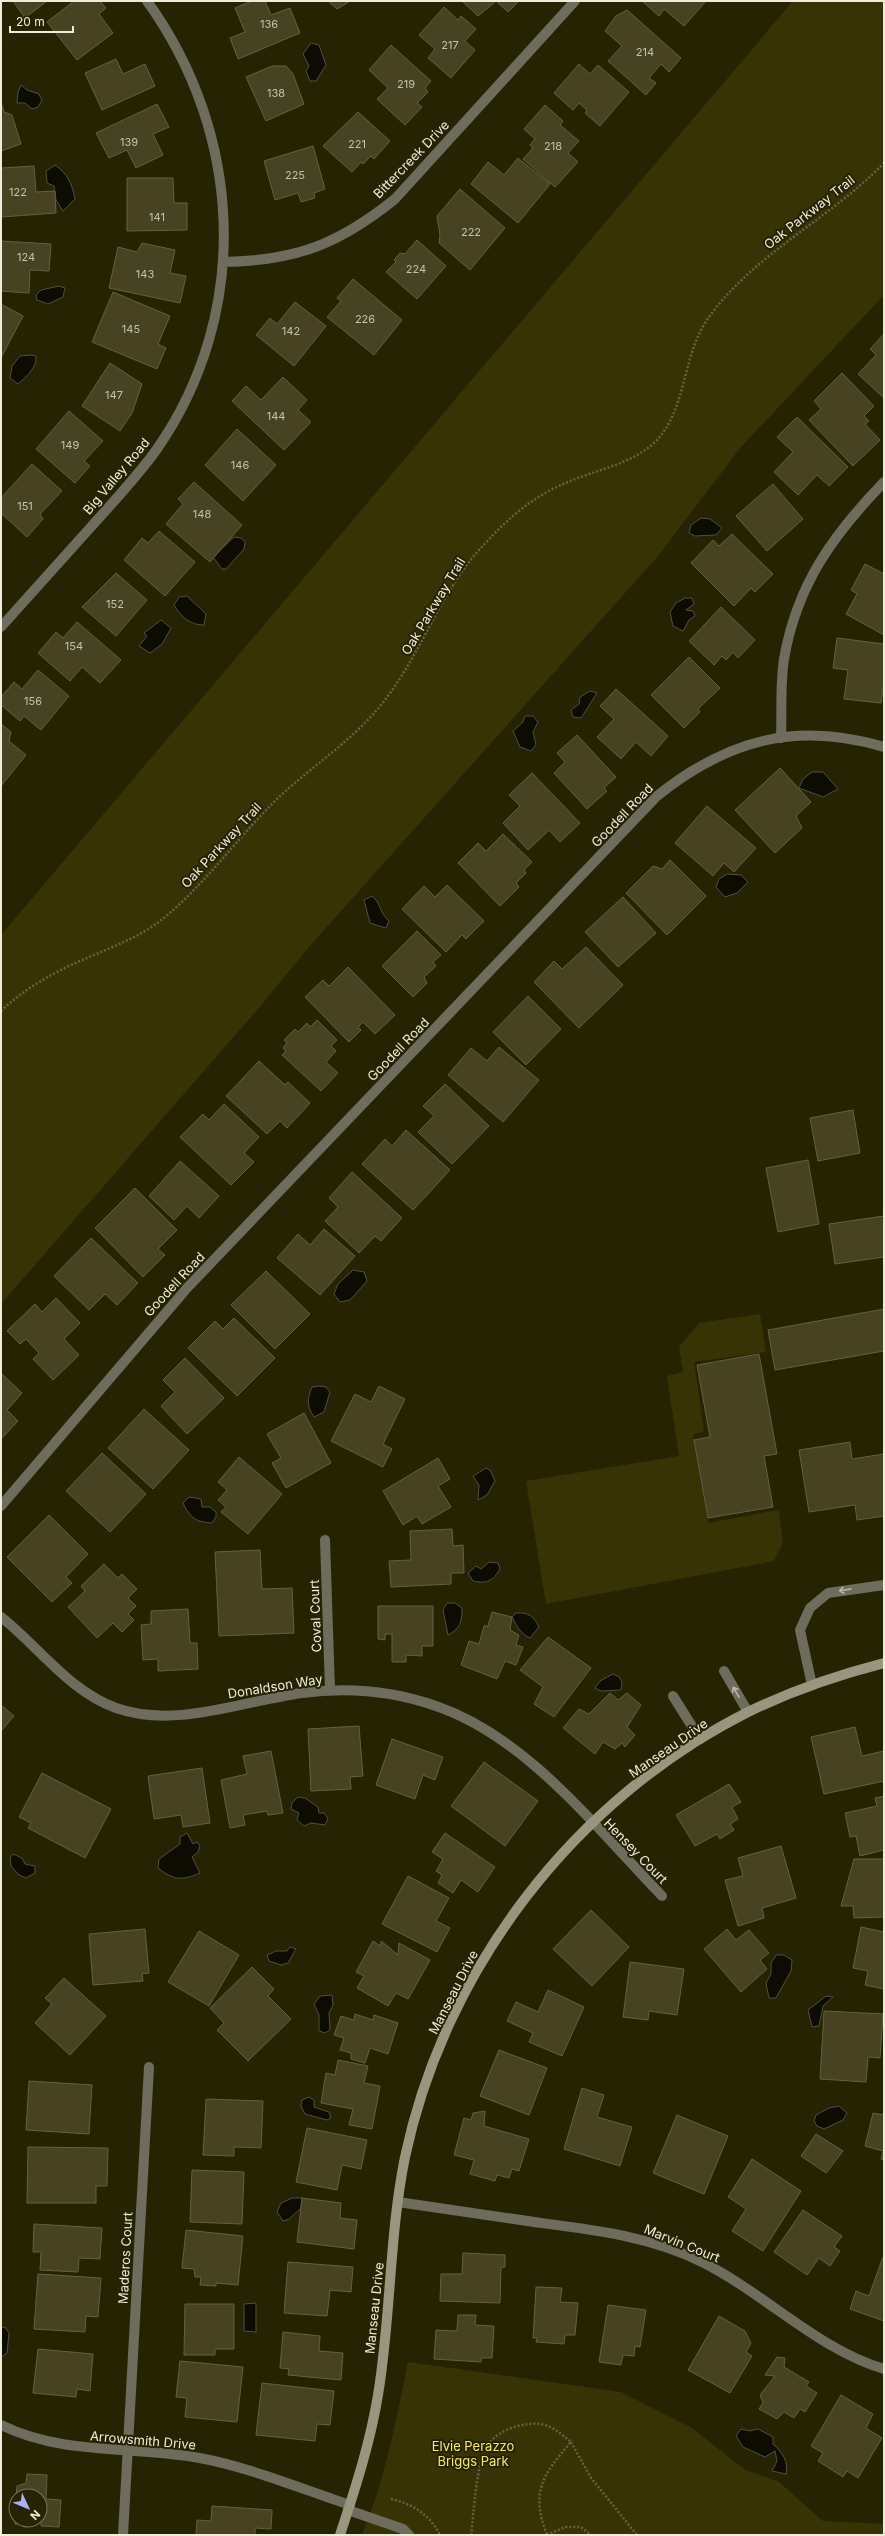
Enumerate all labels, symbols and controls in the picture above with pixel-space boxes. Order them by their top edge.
scale bar [10,8,73,34]
text: 20 m [16,14,45,29]
house number: 136 [260,17,278,31]
house number: 217 [441,38,459,52]
house number: 214 [636,45,654,59]
house number: 219 [397,77,415,91]
house number: 138 [267,86,285,100]
street label: Bittercreek Drive [370,117,452,201]
house number: 139 [120,135,138,149]
house number: 221 [348,137,366,151]
house number: 218 [544,139,562,153]
house number: 225 [285,168,305,182]
street label: Oak Parkway Trail [760,172,858,252]
house number: 122 [9,185,27,199]
house number: 141 [149,210,165,224]
house number: 222 [461,225,481,239]
house number: 124 [17,250,35,264]
house number: 224 [406,262,426,276]
house number: 143 [136,267,154,281]
house number: 226 [355,312,375,326]
house number: 145 [122,322,140,336]
house number: 142 [282,324,300,338]
house number: 147 [105,388,123,402]
house number: 144 [267,409,285,423]
street label: Big Valley Road [79,435,153,517]
house number: 149 [61,438,79,452]
house number: 146 [231,458,249,472]
house number: 151 [17,499,33,513]
house number: 148 [193,507,211,521]
street label: Oak Parkway Trail [398,554,468,658]
house number: 152 [106,597,124,611]
house number: 154 [65,639,83,653]
house number: 156 [24,694,42,708]
street label: Goodell Road [588,780,656,850]
street label: Oak Parkway Trail [177,799,265,891]
street label: Goodell Road [364,1014,432,1084]
street label: Goodell Road [140,1249,208,1319]
street label: Coval Court [306,1579,324,1653]
one-way arrow [839,1586,852,1594]
street label: Donaldson Way [226,1671,324,1701]
one-way arrow [732,1686,740,1698]
street label: Manseau Drive [626,1715,710,1781]
street label: Hensey Court [601,1815,671,1887]
street label: Manseau Drive [425,1947,481,2037]
street label: Maderos Court [115,2212,135,2304]
street label: Marvin Court [642,2221,722,2265]
street label: Manseau Drive [361,2261,387,2355]
street label: Arrowsmith Drive [89,2427,197,2453]
park label: Elvie Perazzo Briggs Park [432,2438,515,2469]
north arrow [8,2488,48,2528]
text: N [27,2507,43,2523]

